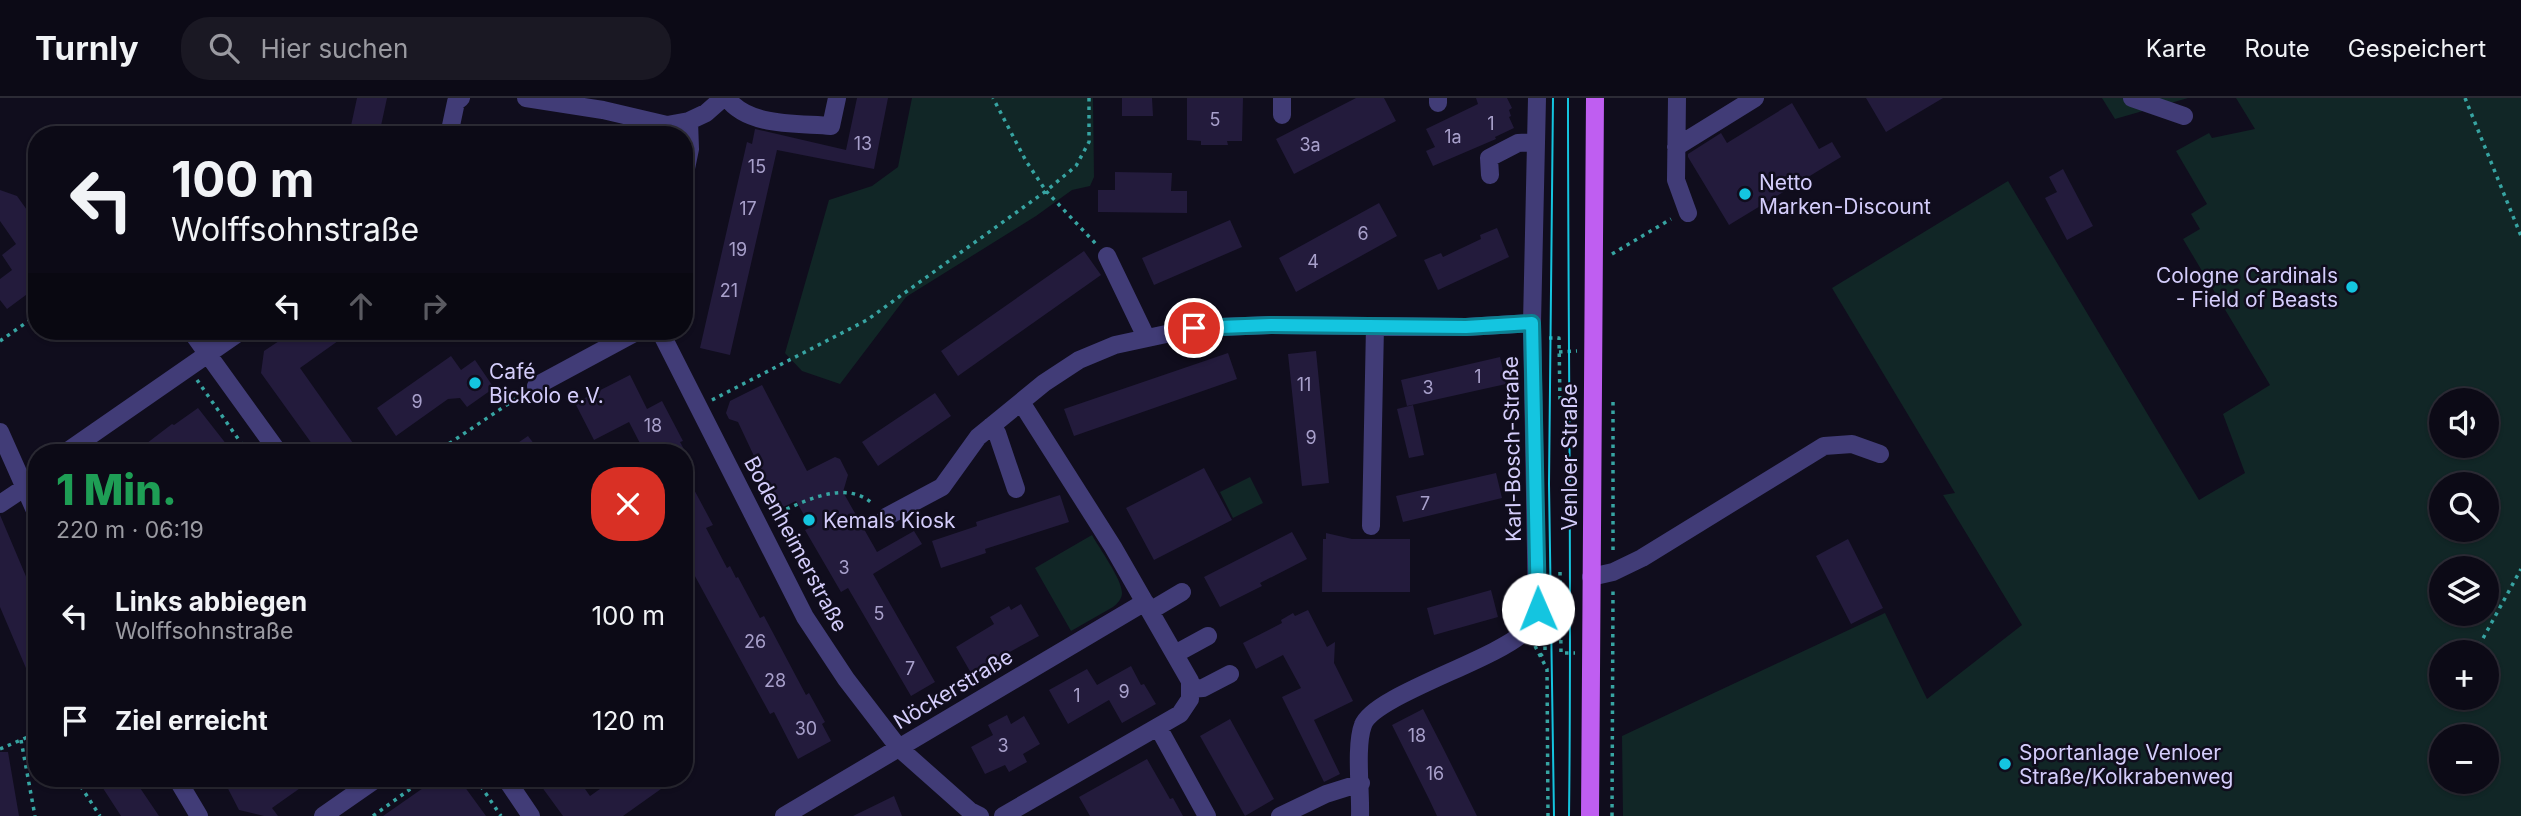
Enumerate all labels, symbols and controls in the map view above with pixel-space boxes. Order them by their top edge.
search box [181,17,671,80]
text: Turnly [35,28,139,68]
icon: search [205,29,243,67]
text: Hier suchen [261,33,408,64]
text: Karte [2146,34,2206,63]
text: Route [2244,34,2310,63]
text: Gespeichert [2348,34,2486,63]
house number: 5 [1210,109,1220,130]
house number: 1 [1487,113,1495,134]
house number: 1a [1444,126,1462,147]
house number: 13 [854,133,872,154]
house number: 3a [1299,134,1321,155]
text: 100 m [171,150,315,209]
icon: left [56,154,147,245]
house number: 15 [748,156,766,177]
place label: Netto Marken-Discount [1759,170,1931,219]
marker: Netto Marken-Discount [1737,186,1753,202]
house number: 17 [739,198,757,219]
text: Wolffsohnstraße [171,210,419,249]
house number: 6 [1357,223,1369,244]
house number: 19 [729,239,747,260]
house number: 4 [1307,251,1319,272]
place label: Cologne Cardinals - Field of Beasts [2156,263,2338,312]
marker: Cologne Cardinals - Field of Beasts [2344,279,2360,295]
house number: 21 [720,280,738,301]
icon: left [269,287,307,325]
icon: ahead [342,287,380,325]
icon: right [415,287,453,325]
pin [1164,298,1224,358]
icon: arrive [1175,309,1213,347]
street label: Karl-Bosch-Straße [1498,356,1526,542]
place label: Café Bickolo e.V. [489,359,604,408]
house number: 1 [1474,366,1482,387]
house number: 11 [1297,374,1311,395]
marker: Café Bickolo e.V. [467,375,483,391]
house number: 3 [1422,377,1434,398]
street label: Venloer Straße [1557,383,1582,531]
map controls [2429,388,2499,794]
button: sound [2429,388,2499,458]
house number: 9 [411,391,423,412]
house number: 18 [644,415,662,436]
house number: 9 [1305,427,1317,448]
street label: Bodenheimerstraße [739,452,853,636]
text: 1 Min. [56,464,177,515]
button: close [591,467,665,541]
button: search [2429,472,2499,542]
house number: 7 [1420,493,1430,514]
place label: Kemals Kiosk [823,508,956,533]
marker: Kemals Kiosk [801,512,817,528]
text: 220 m · 06:19 [56,516,204,544]
button: layers [2429,556,2499,626]
house number: 3 [838,557,850,578]
position arrow [1501,572,1575,646]
text: Links abbiegen [115,586,307,617]
icon: left [56,597,94,635]
text: 100 m [592,600,665,631]
house number: 5 [874,603,884,624]
text: Wolffsohnstraße [115,617,293,645]
house number: 26 [744,631,766,652]
button: + [2429,640,2499,710]
street label: Nöckerstraße [889,644,1017,734]
house number: 7 [905,658,915,679]
house number: 28 [764,670,786,691]
house number: 9 [1118,681,1130,702]
house number: 1 [1073,685,1081,706]
icon: arrive [56,702,94,740]
text: Ziel erreicht [115,705,268,736]
text: 120 m [592,705,665,736]
house number: 30 [795,718,817,739]
button: − [2429,724,2499,794]
house number: 18 [1408,725,1426,746]
house number: 3 [997,735,1009,756]
place label: Sportanlage Venloer Straße/Kolkrabenweg [2019,740,2233,789]
marker: Sportanlage Venloer Straße/Kolkrabenweg [1997,756,2013,772]
house number: 16 [1426,763,1444,784]

